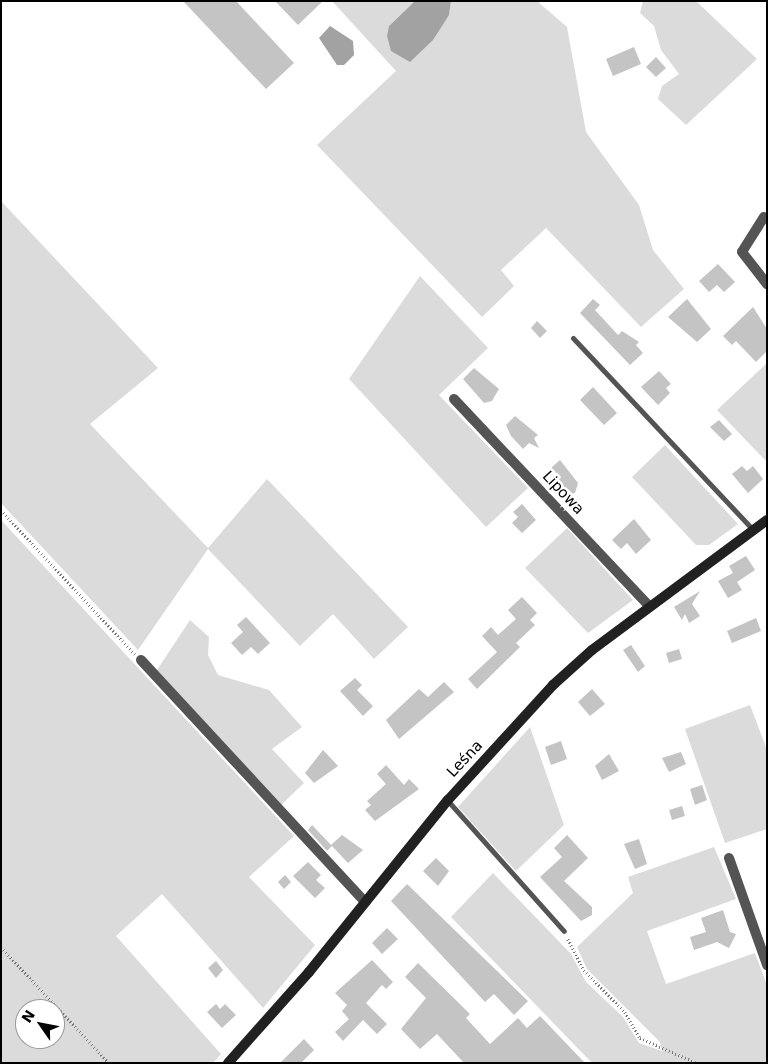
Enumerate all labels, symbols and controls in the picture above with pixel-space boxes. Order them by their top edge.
street label: Lipowa [538,468,588,518]
street label: Leśna [443,737,487,781]
north arrow [15,999,65,1049]
text: N [18,1007,38,1026]

